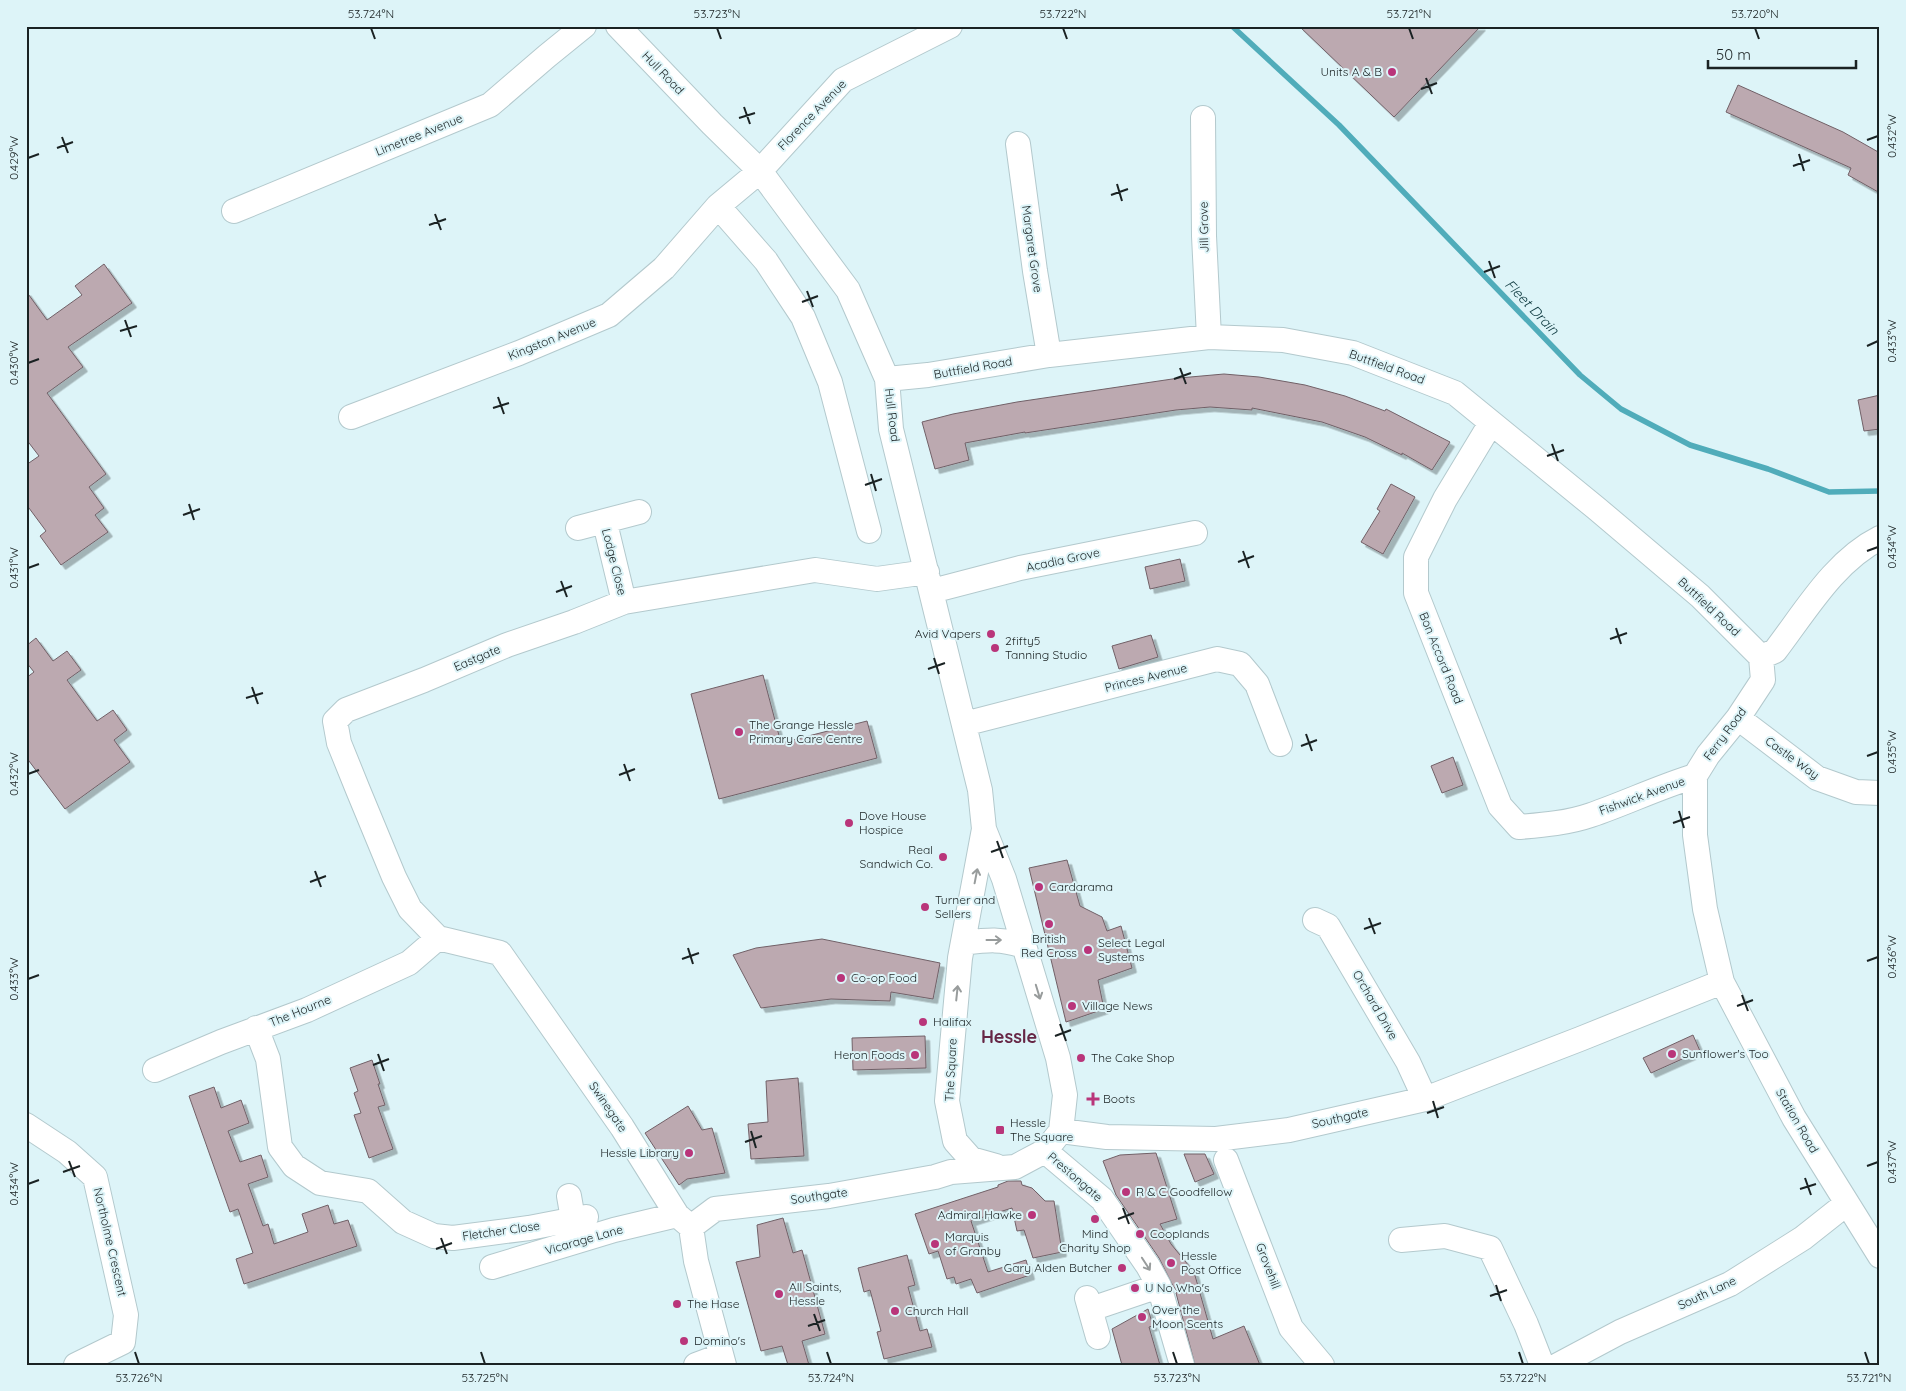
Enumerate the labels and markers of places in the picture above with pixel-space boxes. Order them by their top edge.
place label: Units A & B [1320,64,1382,79]
marker: Units A & B [1386,66,1398,78]
place label: Avid Vapers [915,626,981,641]
marker: Avid Vapers [985,628,997,640]
place label: 2fifty5 Tanning Studio [1005,633,1087,662]
marker: 2fifty5 Tanning Studio [989,642,1001,654]
place label: The Grange Hessle Primary Care Centre [749,717,863,746]
marker: The Grange Hessle Primary Care Centre [733,726,745,738]
place label: Dove House Hospice [859,808,927,837]
marker: Dove House Hospice [843,817,855,829]
place label: Real Sandwich Co. [860,842,933,871]
marker: Real Sandwich Co. [937,851,949,863]
place label: Cardarama [1049,879,1113,894]
marker: Cardarama [1033,881,1045,893]
place label: Turner and Sellers [935,892,995,921]
marker: Turner and Sellers [919,901,931,913]
marker: British Red Cross [1043,918,1055,930]
place label: British Red Cross [1021,931,1077,960]
place label: Select Legal Systems [1098,935,1165,964]
marker: Select Legal Systems [1082,944,1094,956]
place label: Co-op Food [851,970,917,985]
marker: Co-op Food [835,972,847,984]
place label: Village News [1082,998,1153,1013]
marker: Village News [1066,1000,1078,1012]
place label: Halifax [933,1014,972,1029]
marker: Halifax [917,1016,929,1028]
place label: Sunflower's Too [1682,1046,1769,1061]
place label: Heron Foods [834,1047,905,1062]
marker: Sunflower's Too [1666,1048,1678,1060]
marker: Heron Foods [909,1049,921,1061]
place label: The Cake Shop [1091,1050,1175,1065]
marker: The Cake Shop [1075,1052,1087,1064]
place label: Boots [1103,1091,1136,1106]
marker: Boots [1087,1093,1099,1105]
place label: Hessle The Square [1010,1115,1074,1144]
marker: Hessle The Square [994,1124,1006,1136]
place label: Hessle Library [600,1145,679,1160]
marker: Hessle Library [683,1147,695,1159]
place label: R & C Goodfellow [1136,1184,1232,1199]
marker: R & C Goodfellow [1120,1186,1132,1198]
place label: Admiral Hawke [938,1207,1022,1222]
marker: Admiral Hawke [1026,1209,1038,1221]
marker: Mind Charity Shop [1089,1213,1101,1225]
place label: Mind Charity Shop [1059,1226,1131,1255]
place label: Cooplands [1150,1226,1210,1241]
marker: Cooplands [1134,1228,1146,1240]
place label: Marquis of Granby [945,1229,1001,1258]
marker: Marquis of Granby [929,1238,941,1250]
place label: Hessle Post Office [1181,1248,1242,1277]
marker: Hessle Post Office [1165,1257,1177,1269]
place label: Gary Alden Butcher [1004,1260,1112,1275]
marker: Gary Alden Butcher [1116,1262,1128,1274]
place label: All Saints, Hessle [789,1279,841,1308]
place label: U No Who's [1145,1280,1210,1295]
marker: U No Who's [1129,1282,1141,1294]
marker: All Saints, Hessle [773,1288,785,1300]
place label: The Hase [687,1296,740,1311]
marker: The Hase [671,1298,683,1310]
place label: Over the Moon Scents [1152,1302,1224,1331]
place label: Church Hall [905,1303,969,1318]
marker: Church Hall [889,1305,901,1317]
marker: Over the Moon Scents [1136,1311,1148,1323]
place label: Domino's [694,1333,746,1348]
marker: Domino's [678,1335,690,1347]

